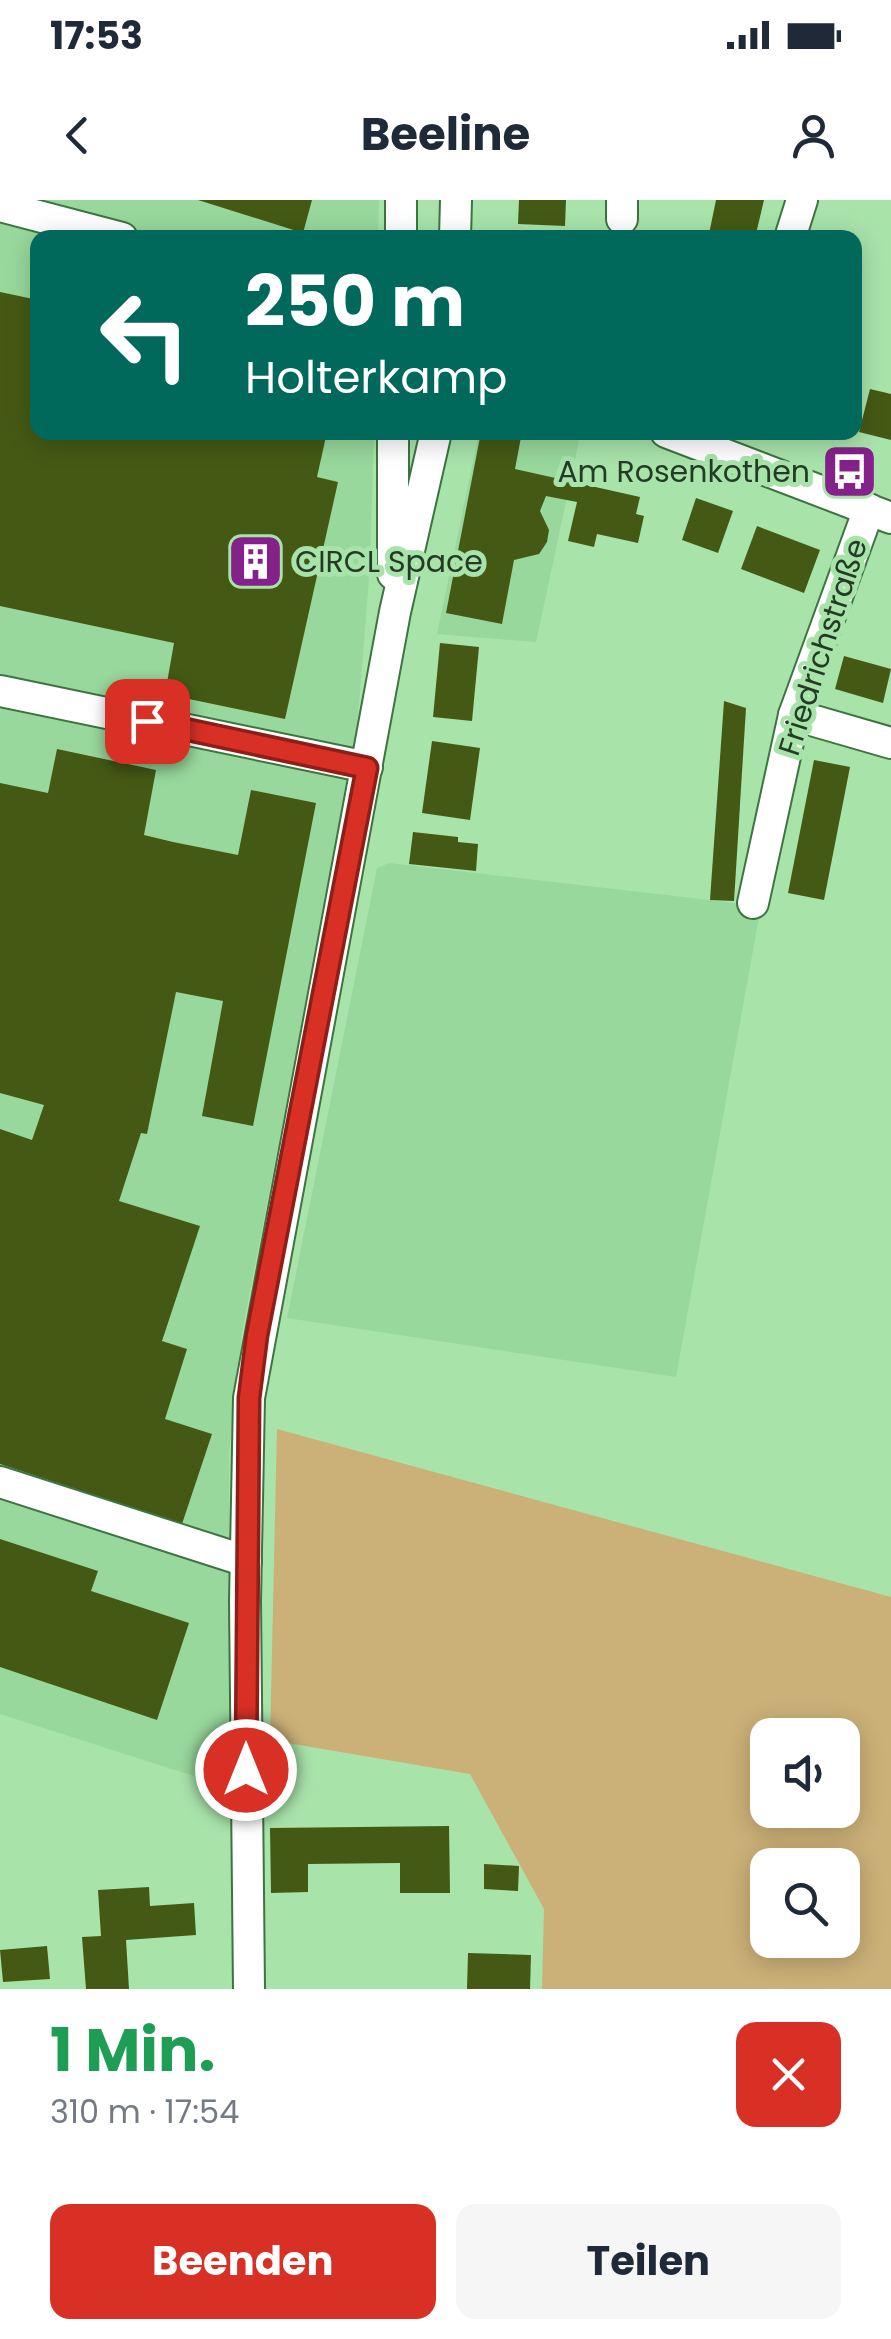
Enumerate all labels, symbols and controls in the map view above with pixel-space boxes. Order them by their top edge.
text: 17:53 [50,9,143,62]
text: Beeline [361,103,530,166]
icon: back [50,108,105,163]
icon: person [786,108,841,163]
text: 250 m [245,252,465,351]
icon: left [80,270,210,400]
text: Holterkamp [245,346,507,409]
bus stop icon: Am Rosenkothen [819,442,879,502]
place label: Am Rosenkothen [557,450,810,493]
building icon: CIRCL Space [226,532,286,592]
street label: Friedrichstraße [767,533,878,761]
place label: CIRCL Space [295,540,483,583]
pin [105,679,190,764]
icon: arrive [120,694,175,749]
position arrow [194,1718,298,1822]
map controls [750,1718,860,1958]
button: sound [750,1718,860,1828]
button: search [750,1848,860,1958]
text: 1 Min. [50,2008,215,2092]
button: close [736,2022,841,2127]
text: 310 m · 17:54 [50,2089,239,2134]
button: Beenden [50,2204,436,2319]
button: Teilen [456,2204,841,2319]

